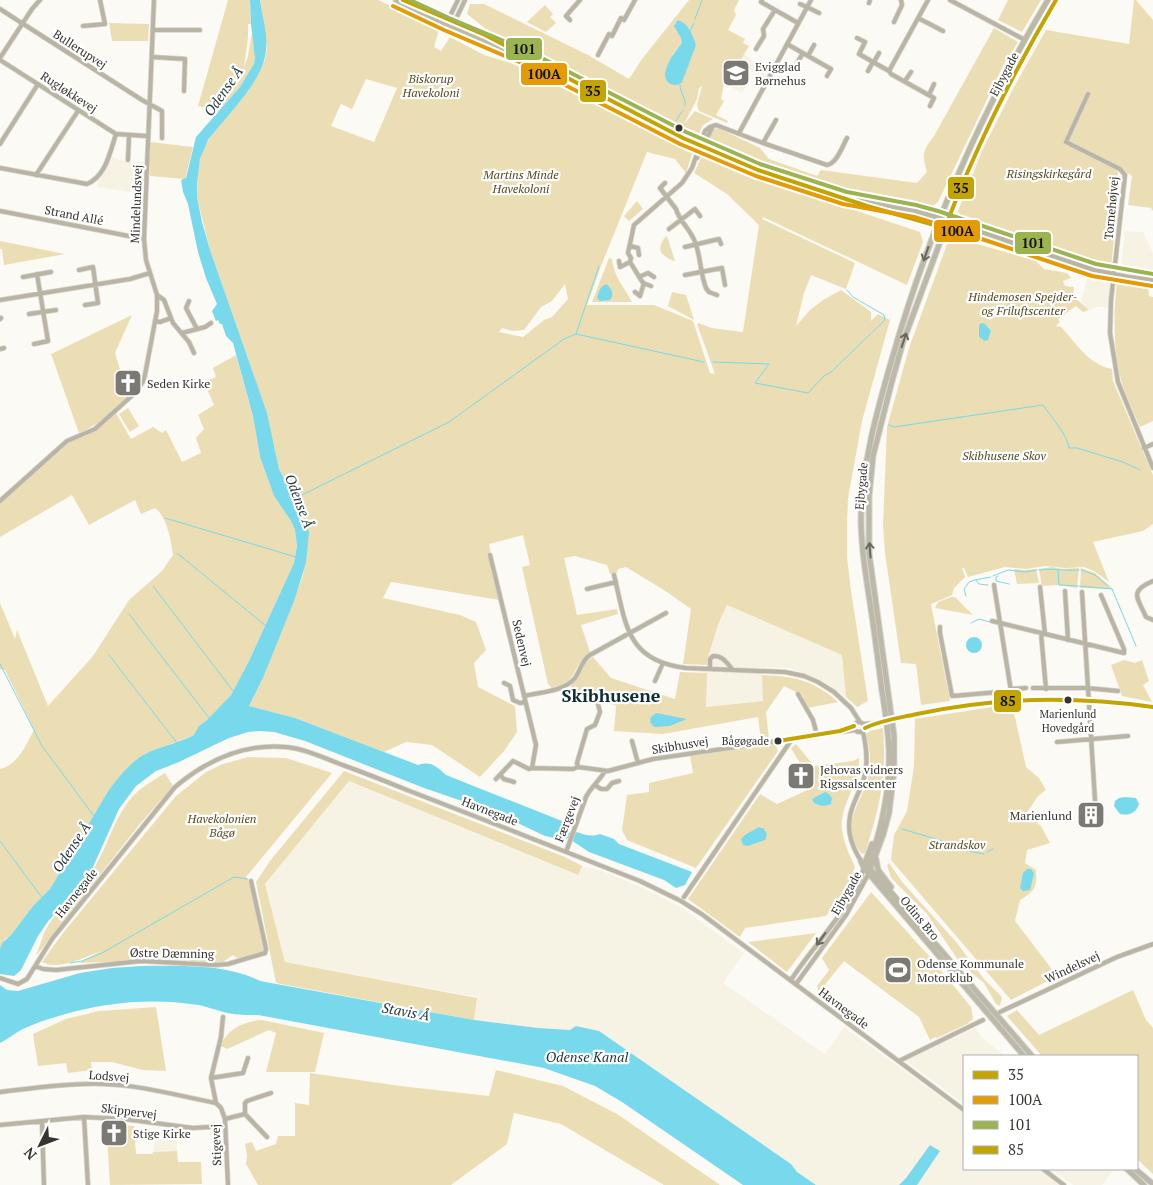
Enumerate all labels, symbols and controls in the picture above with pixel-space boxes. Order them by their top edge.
street label: Bullerupvej [50,26,110,72]
line badge: 101 [505,37,543,61]
text: 101 [512,39,536,58]
street label: Ejbygade [986,49,1022,99]
school or university icon: Evigglad Børnehus [721,58,751,88]
place label: Evigglad Børnehus [755,59,806,88]
water label: Odense Å [199,62,247,120]
line badge: 100A [520,62,568,86]
text: 100A [527,64,562,83]
street label: Rugløkkevej [38,68,100,116]
park label: Biskorup Havekoloni [402,71,460,100]
line badge: 35 [579,79,607,103]
text: 35 [585,81,601,100]
unlabelled marker [674,123,684,133]
street label: Mindelundsvej [127,164,145,244]
park label: Risingskirkegård [1006,166,1092,181]
park label: Martins Minde Havekoloni [482,167,559,196]
line badge: 35 [947,176,975,200]
street label: Tornehøjvej [1101,176,1121,240]
text: 35 [953,178,969,197]
street label: Strand Allé [43,202,105,228]
line badge: 100A [933,219,981,243]
text: 100A [940,221,975,240]
line badge: 101 [1014,231,1052,255]
text: 101 [1021,233,1045,252]
one-way arrow [921,246,930,262]
park label: Hindemosen Spejder- og Friluftscenter [967,289,1078,318]
one-way arrow [900,333,909,348]
church icon: Seden Kirke [113,368,143,398]
place label: Seden Kirke [147,376,210,391]
park label: Skibhusene Skov [962,448,1046,463]
street label: Ejbygade [851,462,871,510]
water label: Odense Å [281,471,319,531]
one-way arrow [865,543,874,559]
street label: Sedenvej [509,618,535,668]
district label: Skibhusene [562,683,661,707]
line badge: 85 [993,689,1022,713]
text: 85 [1000,691,1016,710]
marker: Marienlund Hovedgård [1063,695,1073,705]
place label: Marienlund Hovedgård [1040,707,1096,735]
street label: Skibhusvej [651,733,709,757]
place label: Bågøgade [722,734,769,748]
marker: Bågøgade [773,736,783,746]
church icon: Jehovas vidners Rigssalscenter [786,761,816,791]
place label: Jehovas vidners Rigssalscenter [820,762,903,791]
street label: Havnegade [460,793,520,829]
street label: Færgevej [551,794,583,844]
building icon: Marienlund [1076,800,1106,830]
place label: Marienlund [1010,808,1072,823]
park label: Havekolonien Bågø [187,811,256,840]
water label: Odense Å [47,818,95,876]
park label: Strandskov [929,837,986,852]
street label: Havnegade [52,865,100,921]
street label: Ejbygade [828,869,864,917]
street label: Odins Bro [897,893,943,943]
one-way arrow [815,932,826,945]
street label: Østre Dæmning [130,945,215,961]
street label: Windelsvej [1042,948,1102,986]
sports icon: Odense Kommunale Motorklub [883,955,913,985]
place label: Odense Kommunale Motorklub [917,956,1024,985]
street label: Havnegade [816,984,872,1032]
water label: Stavis Å [381,997,431,1025]
water label: Odense Kanal [546,1047,628,1066]
legend [963,1055,1138,1170]
text: 35 [1008,1064,1024,1084]
street label: Lodsvej [88,1067,130,1085]
text: 100A [1008,1089,1043,1109]
street label: Skippervej [100,1100,158,1122]
text: 101 [1008,1114,1032,1134]
church icon: Stige Kirke [99,1118,129,1148]
north arrow [15,1120,65,1170]
street label: Stigevej [208,1124,224,1166]
place label: Stige Kirke [133,1126,191,1141]
text: 85 [1008,1139,1024,1159]
text: N [19,1143,41,1164]

